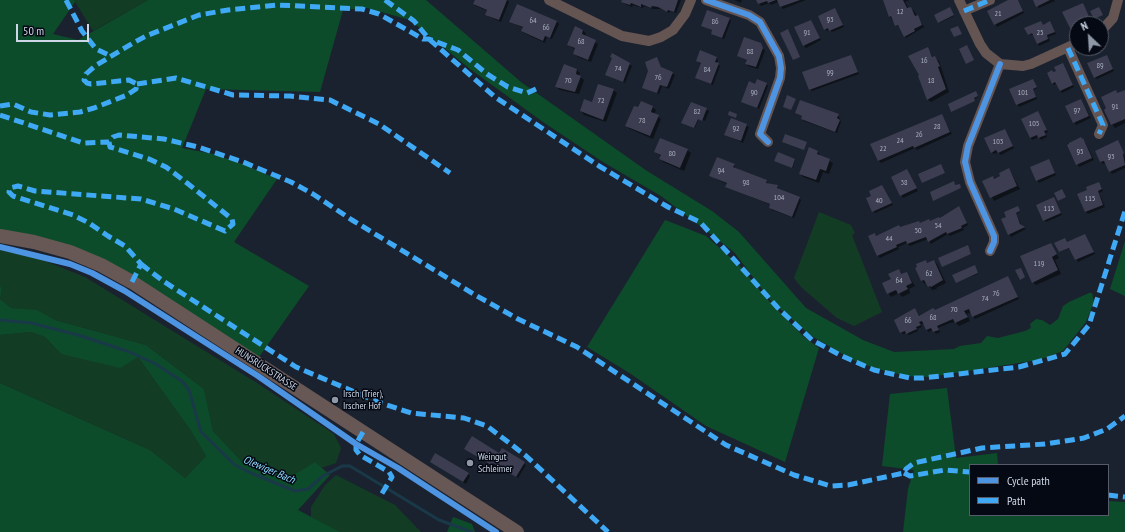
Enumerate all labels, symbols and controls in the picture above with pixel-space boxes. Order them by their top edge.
house number: 12 [896,7,904,17]
house number: 21 [994,9,1002,19]
house number: 93 [826,15,834,25]
scale bar [18,16,91,42]
house number: 64 [529,16,537,26]
north arrow [1069,16,1109,56]
house number: 86 [711,17,719,27]
text: N [1079,18,1090,34]
text: 50 m [23,23,44,38]
house number: 66 [542,23,550,33]
house number: 91 [803,28,811,38]
house number: 25 [1036,28,1044,38]
house number: 68 [577,37,585,47]
house number: 88 [746,47,754,57]
house number: 16 [920,56,928,66]
house number: 89 [1096,61,1104,71]
house number: 74 [614,64,622,74]
house number: 84 [703,65,711,75]
house number: 99 [826,68,834,78]
house number: 76 [654,73,662,83]
house number: 70 [564,76,572,86]
house number: 18 [927,76,935,86]
house number: 90 [750,88,758,98]
house number: 101 [1018,88,1028,98]
house number: 72 [597,96,605,106]
house number: 91 [1111,102,1119,112]
house number: 97 [1073,106,1081,116]
house number: 82 [693,107,701,117]
house number: 78 [638,116,646,126]
house number: 105 [1029,119,1039,129]
house number: 28 [933,122,941,132]
house number: 92 [732,124,740,134]
house number: 26 [915,130,923,140]
house number: 24 [896,136,904,146]
house number: 103 [993,137,1003,147]
house number: 22 [879,144,887,154]
house number: 95 [1076,147,1084,157]
house number: 80 [668,149,676,159]
house number: 93 [1107,152,1115,162]
house number: 94 [717,166,725,176]
house number: 98 [742,178,750,188]
house number: 38 [900,178,908,188]
house number: 104 [774,193,784,203]
house number: 115 [1085,194,1095,204]
house number: 40 [875,196,883,206]
house number: 113 [1044,204,1054,214]
house number: 54 [934,221,942,231]
house number: 50 [914,226,922,236]
house number: 44 [885,234,893,244]
house number: 119 [1034,259,1044,269]
house number: 62 [925,269,933,279]
house number: 64 [895,276,903,286]
house number: 76 [992,289,1000,299]
house number: 74 [981,294,989,304]
house number: 70 [950,305,958,315]
house number: 68 [929,313,937,323]
house number: 66 [904,316,912,326]
street label: HUNSRÜCKSTRASSE [233,345,299,393]
place label: Irsch (Trier), Irscher Hof [343,388,383,412]
marker: Irsch (Trier), Irscher Hof [330,395,340,405]
place label: Weingut Schleimer [478,451,512,474]
water label: Olewiger Bach [241,453,297,487]
marker: Weingut Schleimer [465,458,475,468]
legend [969,464,1109,516]
text: Cycle path [1007,473,1050,488]
text: Path [1007,493,1025,508]

